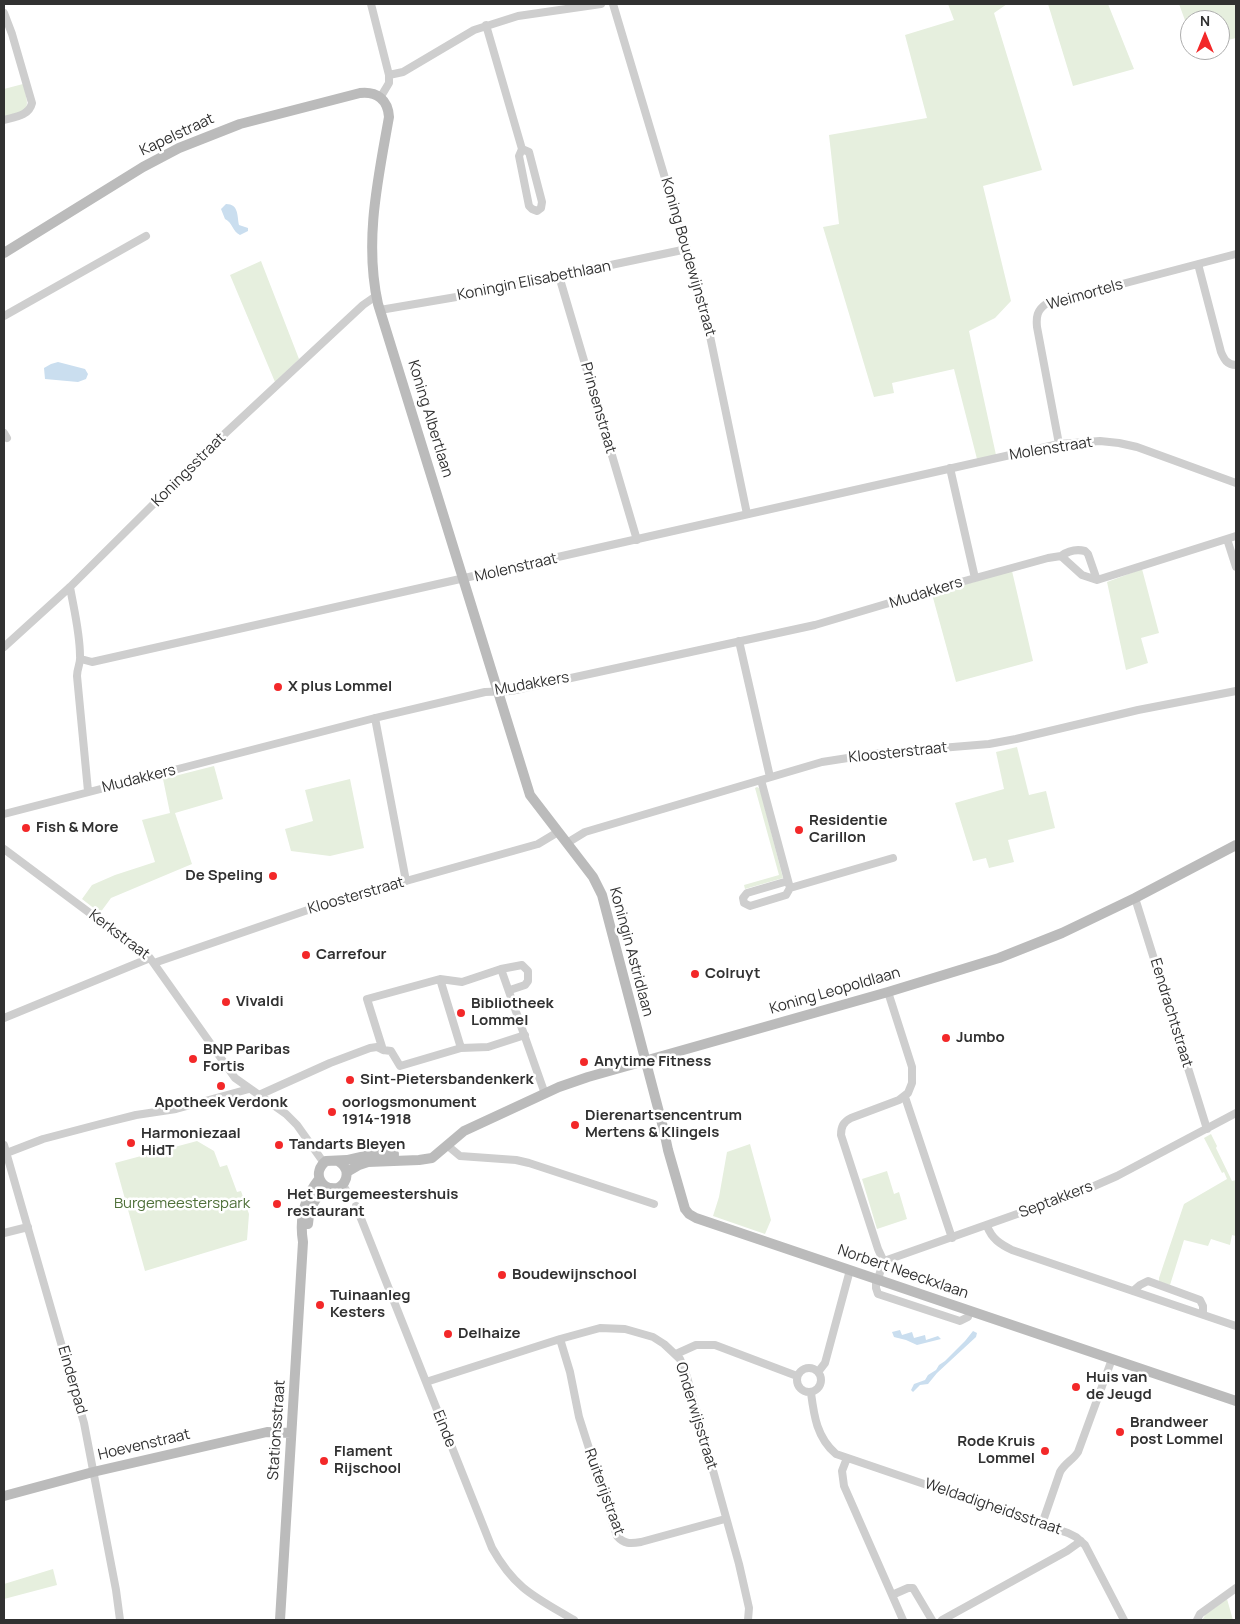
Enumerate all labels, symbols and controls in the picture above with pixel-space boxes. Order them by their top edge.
north arrow [1180,10,1230,60]
text: N [1200,11,1210,30]
street label: Kapelstraat [137,110,217,160]
street label: Koning Boudewijnstraat [657,176,719,338]
street label: Koningin Elisabethlaan [456,257,612,305]
street label: Weimortels [1045,276,1125,314]
street label: Koning Albertlaan [404,358,456,480]
street label: Prinsenstraat [576,360,620,456]
street label: Koningsstraat [148,429,230,511]
street label: Molenstraat [1008,434,1094,464]
street label: Molenstraat [473,550,559,586]
street label: Mudakkers [887,573,965,613]
street label: Mudakkers [493,669,571,699]
place label: X plus Lommel [288,678,392,696]
marker: X plus Lommel [272,681,284,693]
street label: Kloosterstraat [848,739,948,767]
street label: Mudakkers [100,761,178,797]
place label: Residentie Carillon [809,812,887,847]
place label: Fish & More [36,819,119,837]
marker: Fish & More [20,822,32,834]
marker: Residentie Carillon [793,824,805,836]
place label: De Speling [185,867,263,885]
marker: De Speling [267,870,279,882]
street label: Kloosterstraat [306,874,406,918]
street label: Koningin Astridlaan [605,885,657,1019]
street label: Kerkstraat [85,906,153,964]
place label: Carrefour [316,946,387,964]
marker: Carrefour [300,949,312,961]
street label: Eendrachtstraat [1146,956,1196,1070]
street label: Koning Leopoldlaan [768,964,902,1018]
place label: Colruyt [705,965,760,983]
marker: Colruyt [689,968,701,980]
place label: Vivaldi [236,993,284,1011]
place label: Bibliotheek Lommel [471,995,554,1030]
marker: Vivaldi [220,996,232,1008]
marker: Bibliotheek Lommel [455,1007,467,1019]
place label: Jumbo [956,1029,1005,1047]
marker: Jumbo [940,1032,952,1044]
place label: BNP Paribas Fortis [203,1041,290,1076]
marker: BNP Paribas Fortis [187,1053,199,1065]
place label: Anytime Fitness [594,1053,711,1071]
marker: Anytime Fitness [578,1056,590,1068]
place label: Sint-Pietersbandenkerk [360,1071,534,1089]
marker: Sint-Pietersbandenkerk [344,1074,356,1086]
marker: Apotheek Verdonk [215,1080,227,1092]
place label: Apotheek Verdonk [154,1094,288,1112]
place label: oorlogsmonument 1914-1918 [342,1094,477,1129]
marker: oorlogsmonument 1914-1918 [326,1106,338,1118]
place label: Dierenartsencentrum Mertens & Klingels [585,1107,742,1142]
marker: Dierenartsencentrum Mertens & Klingels [569,1119,581,1131]
place label: Harmoniezaal HidT [141,1125,241,1160]
place label: Tandarts Bleyen [289,1136,405,1154]
marker: Harmoniezaal HidT [125,1137,137,1149]
marker: Tandarts Bleyen [273,1139,285,1151]
street label: Septakkers [1017,1178,1095,1222]
place label: Het Burgemeestershuis restaurant [287,1186,458,1221]
park label: Burgemeesterspark [114,1195,250,1213]
marker: Het Burgemeestershuis restaurant [271,1198,283,1210]
street label: Norbert Neeckxlaan [835,1241,971,1303]
place label: Boudewijnschool [512,1266,637,1284]
marker: Boudewijnschool [496,1269,508,1281]
place label: Tuinaanleg Kesters [330,1287,410,1322]
marker: Tuinaanleg Kesters [314,1299,326,1311]
place label: Delhaize [458,1325,520,1343]
marker: Delhaize [442,1328,454,1340]
street label: Einderpad [54,1344,90,1416]
street label: Onderwijsstraat [671,1360,721,1472]
place label: Huis van de Jeugd [1086,1369,1152,1404]
street label: Stationsstraat [265,1379,289,1481]
marker: Huis van de Jeugd [1070,1381,1082,1393]
street label: Einde [428,1408,460,1450]
place label: Brandweer post Lommel [1130,1414,1223,1449]
street label: Hoevenstraat [96,1426,192,1464]
marker: Brandweer post Lommel [1114,1426,1126,1438]
place label: Rode Kruis Lommel [957,1433,1035,1468]
place label: Flament Rijschool [334,1443,401,1478]
marker: Rode Kruis Lommel [1039,1445,1051,1457]
street label: Ruiterijstraat [580,1446,628,1538]
marker: Flament Rijschool [318,1455,330,1467]
street label: Weldadigheidsstraat [922,1475,1064,1539]

